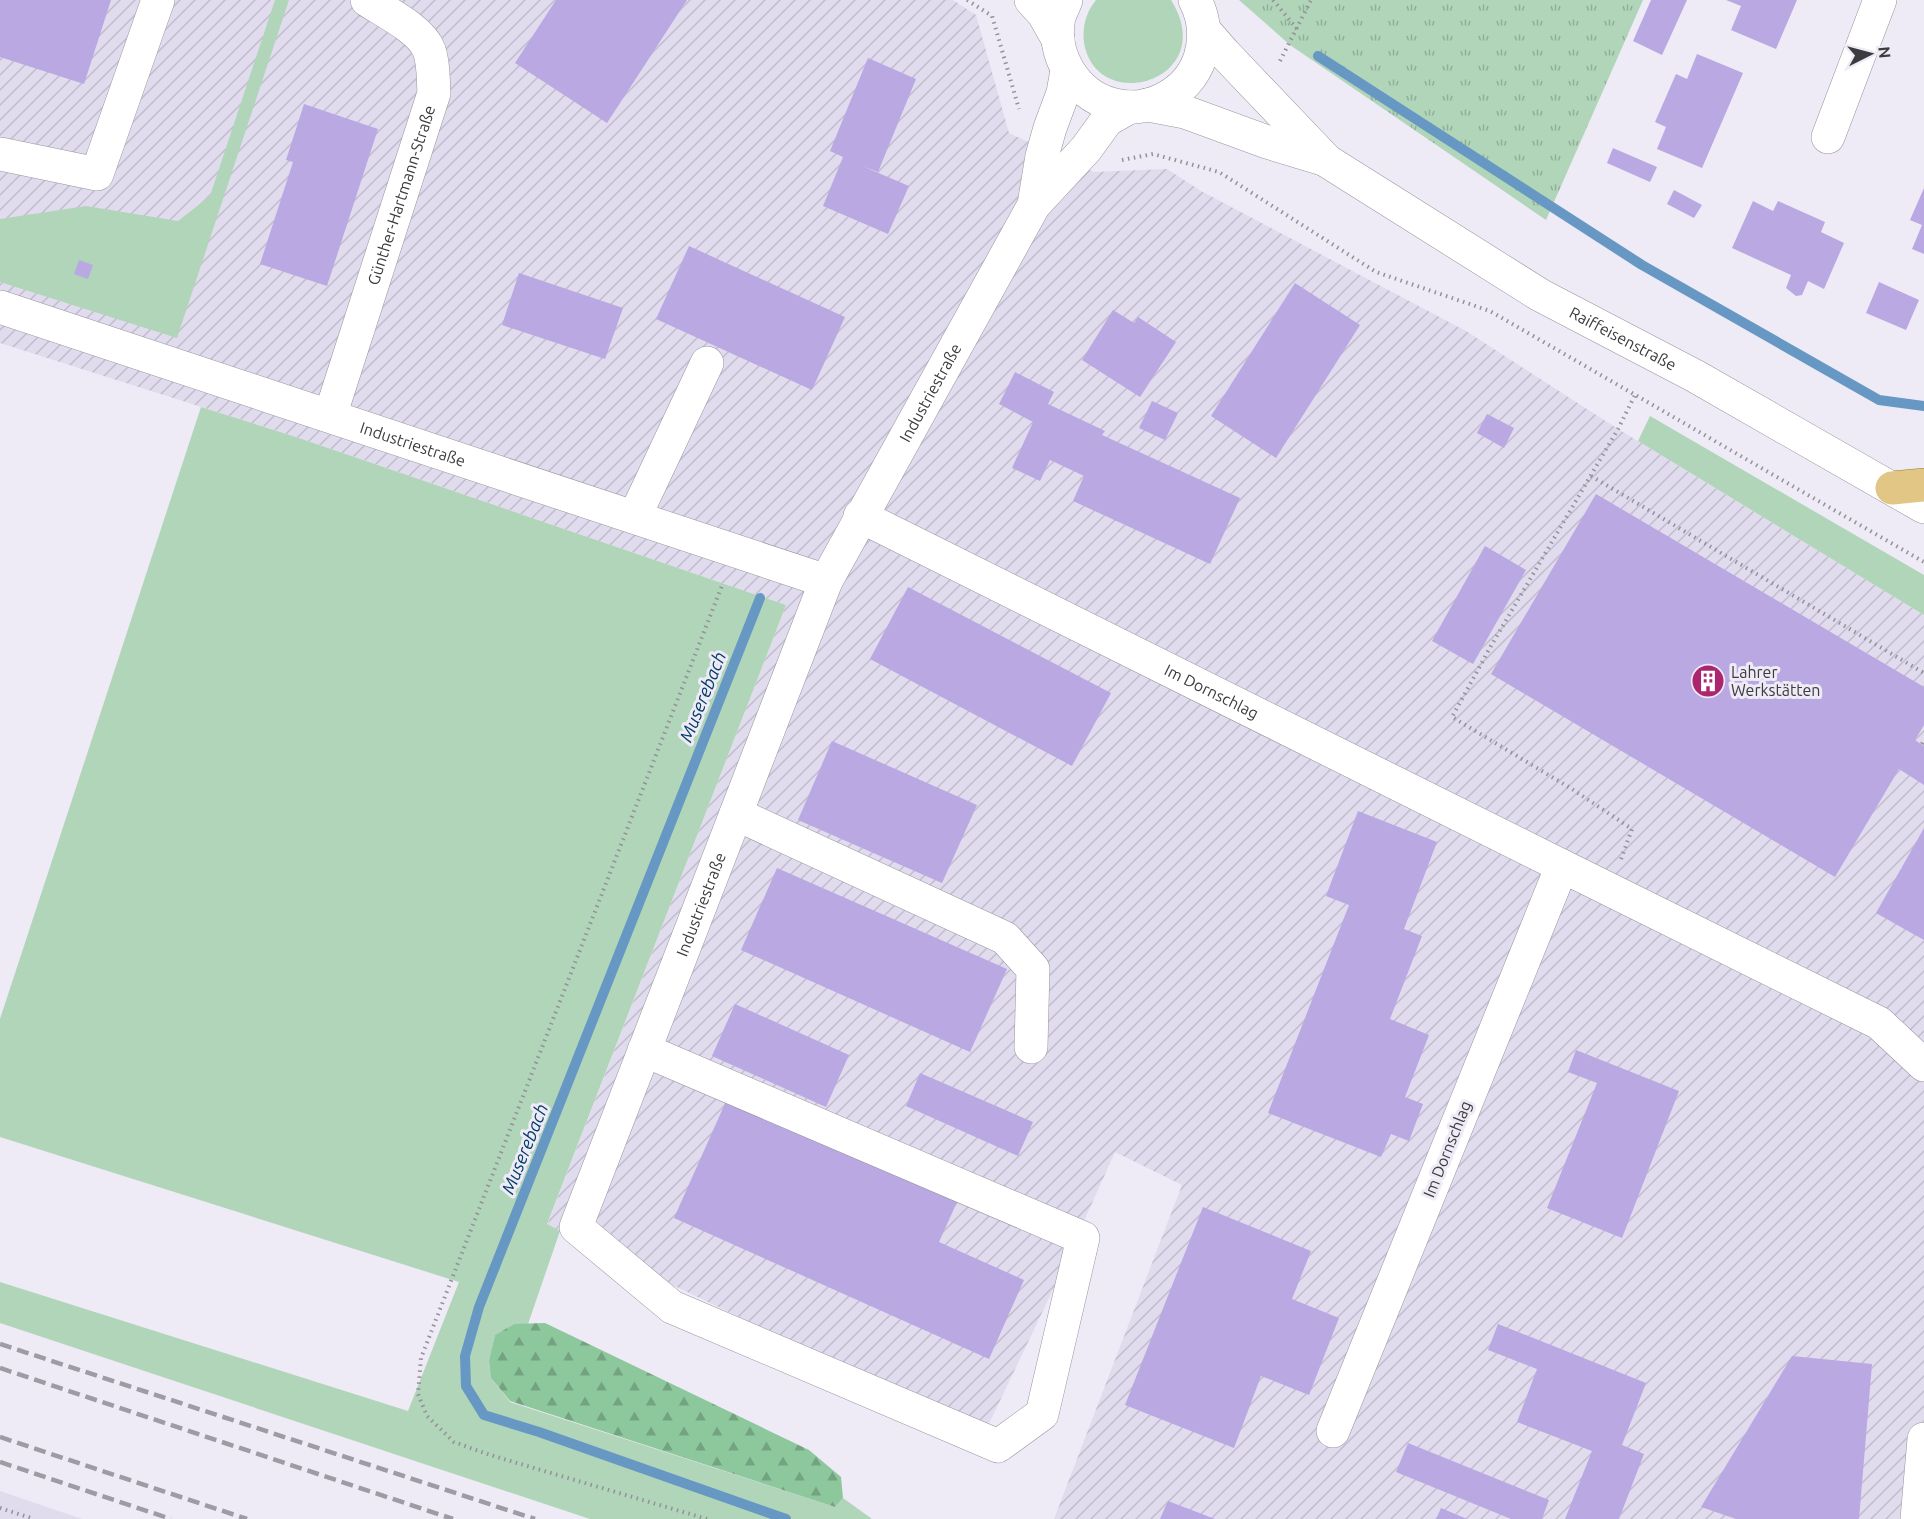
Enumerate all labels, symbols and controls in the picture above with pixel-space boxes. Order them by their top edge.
north arrow [1840,24,1900,84]
text: N [1875,46,1894,59]
street label: Günther-Hartmann-Straße [364,103,438,287]
street label: Raiffeisenstraße [1567,303,1679,374]
street label: Industriestraße [896,340,965,445]
street label: Industriestraße [358,418,468,470]
water label: Muserebach [675,649,729,745]
street label: Im Dornschlag [1162,660,1262,722]
building icon: Lahrer Werkstätten [1690,663,1726,699]
place label: Lahrer Werkstätten [1731,663,1820,699]
street label: Industriestraße [673,850,729,959]
street label: Im Dornschlag [1419,1098,1475,1200]
water label: Muserebach [497,1101,551,1197]

